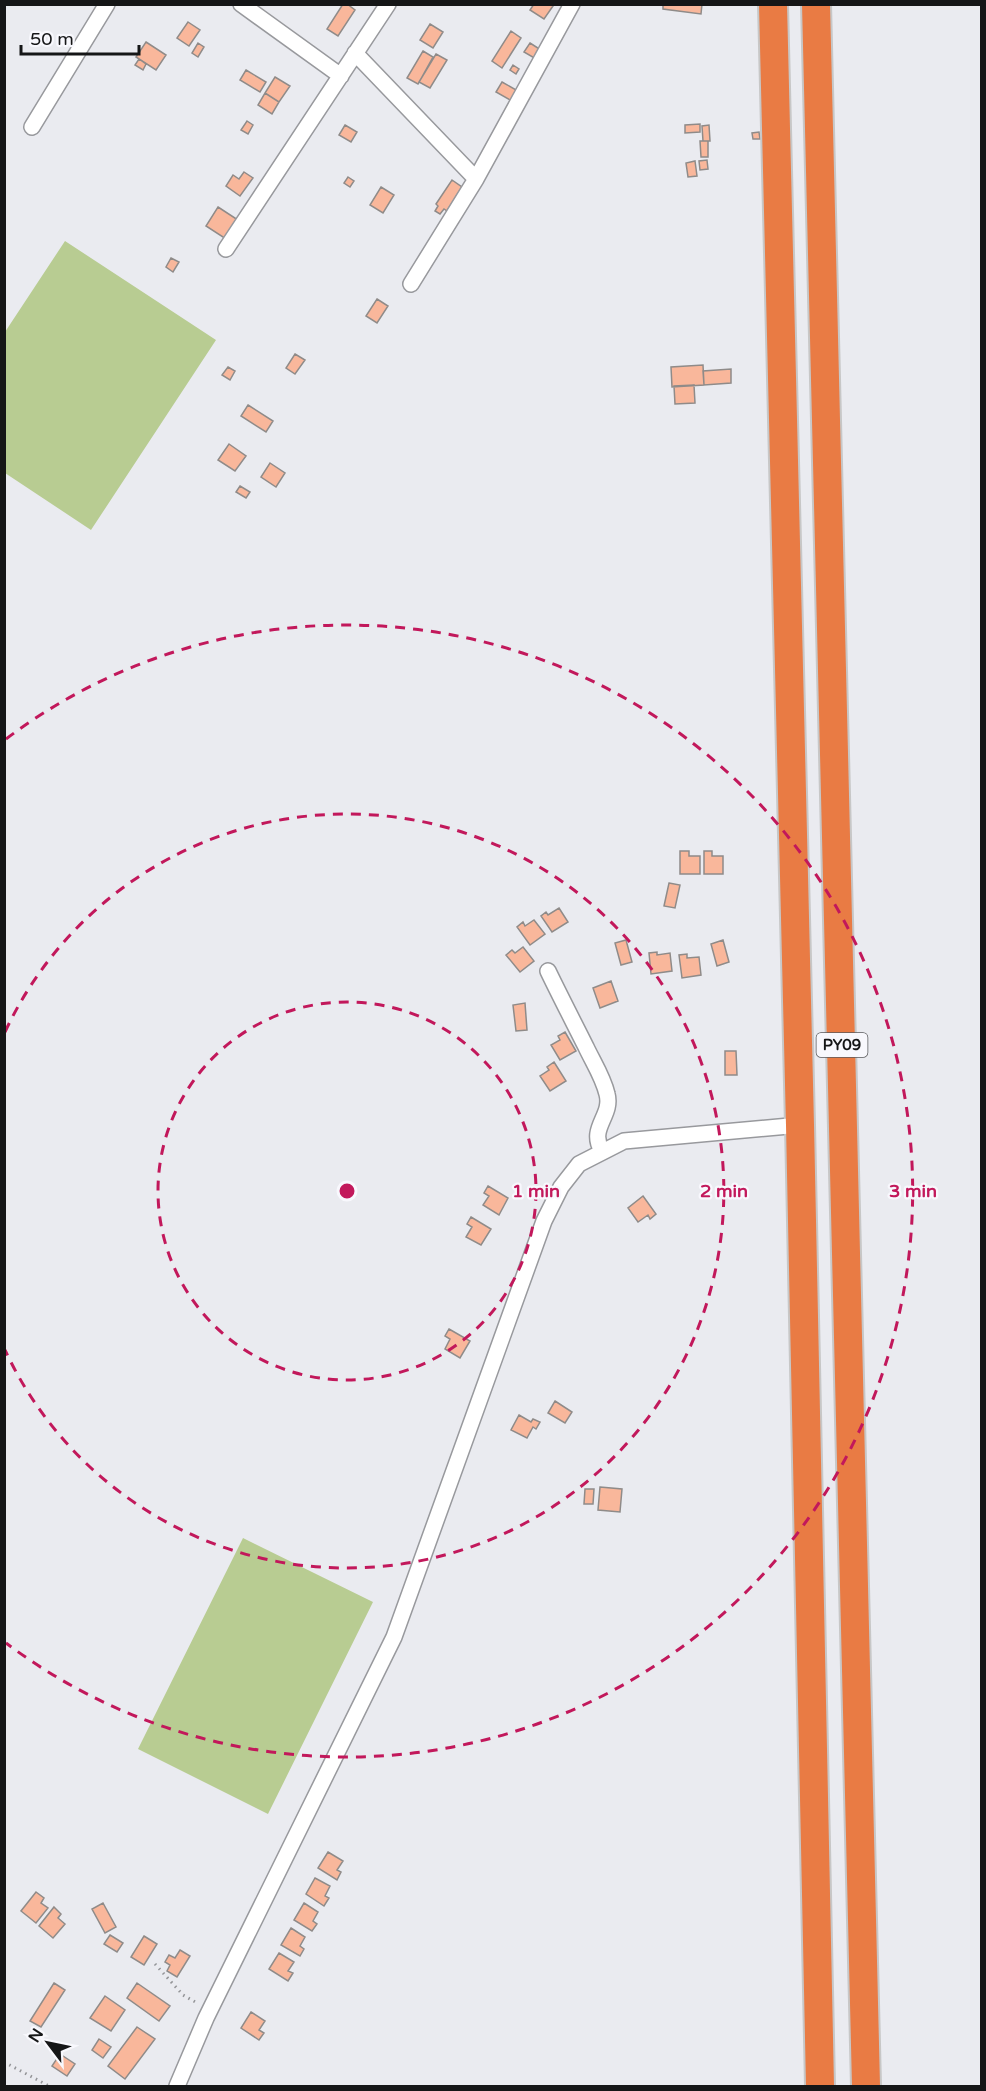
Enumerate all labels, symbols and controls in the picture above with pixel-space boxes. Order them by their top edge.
scale bar [21,18,140,56]
text: 50 m [30,28,74,50]
road number: PY09 [816,1033,868,1057]
text: 1 min [512,1180,560,1202]
text: 2 min [700,1180,748,1202]
text: 3 min [889,1180,937,1202]
centre of rings [337,1181,357,1201]
north arrow [18,2013,78,2073]
text: N [24,2025,48,2046]

